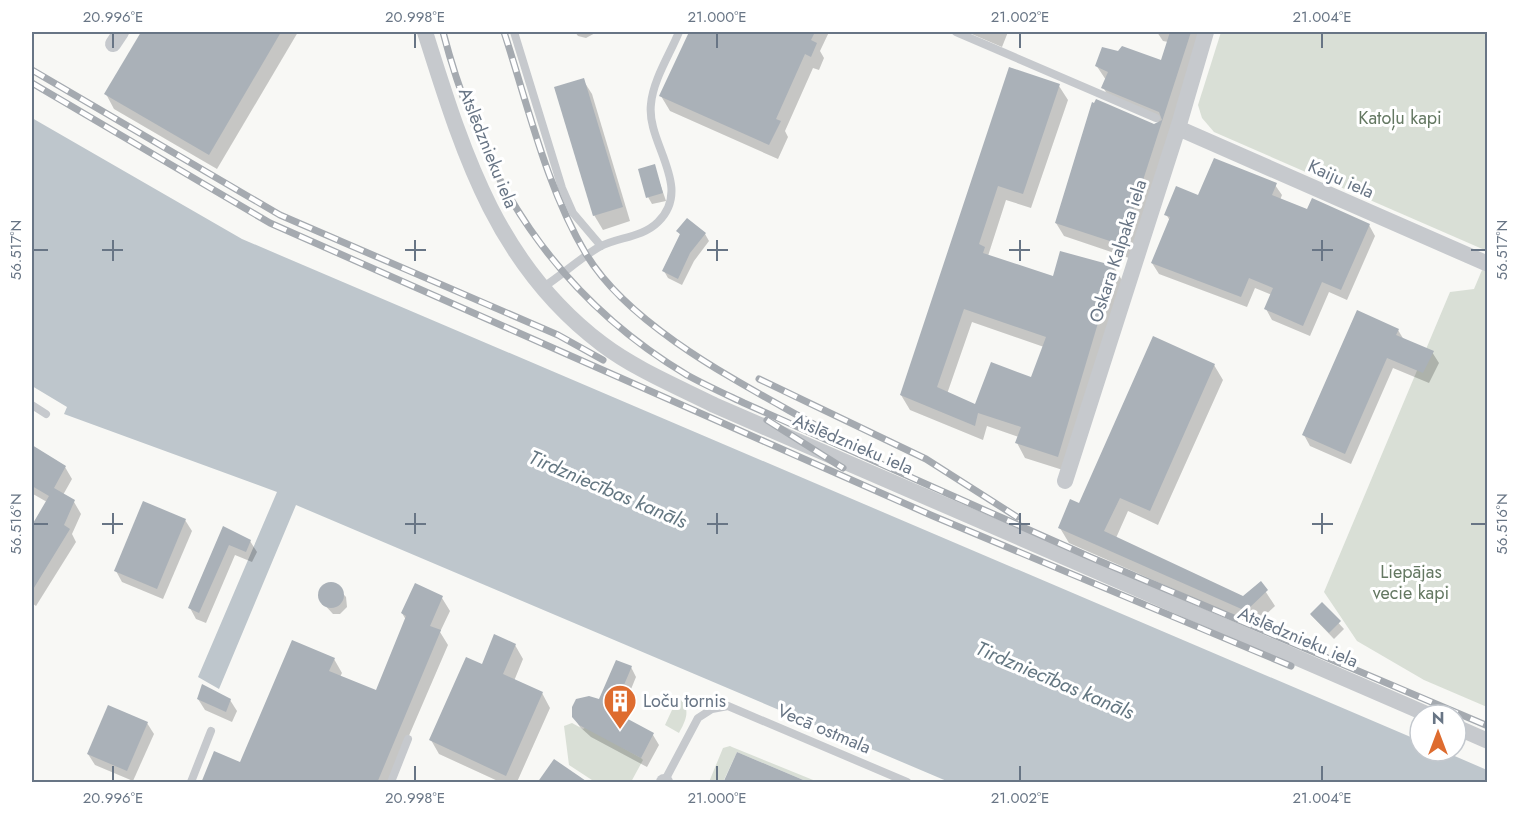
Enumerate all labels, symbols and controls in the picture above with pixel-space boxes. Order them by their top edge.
text: 20.996°E [83,6,143,28]
text: 20.998°E [385,6,445,28]
text: 21.000°E [687,6,747,28]
text: 21.002°E [991,6,1049,28]
text: 21.004°E [1293,6,1351,28]
street label: Atslēdznieku iela [452,84,524,212]
park label: Katoļu kapi [1358,105,1442,131]
street label: Kaiju iela [1304,153,1378,205]
street label: Oskara Kalpaka iela [1083,176,1153,326]
text: 56.517°N [5,220,27,280]
text: 56.517°N [1491,220,1513,280]
street label: Atslēdznieku iela [789,407,917,481]
water label: Tirdzniecības kanāls [524,443,692,536]
text: 56.516°N [5,493,27,555]
text: 56.516°N [1491,493,1513,555]
park label: Liepājas vecie kapi [1373,559,1449,606]
street label: Atslēdznieku iela [1234,600,1362,674]
water label: Tirdzniecības kanāls [971,634,1139,727]
building icon: Loču tornis [602,683,638,730]
place label: Loču tornis [643,688,726,714]
street label: Vecā ostmala [773,698,875,760]
north arrow [1408,703,1468,763]
text: N [1432,707,1444,730]
text: 20.996°E [83,787,143,809]
text: 20.998°E [385,787,445,809]
text: 21.000°E [687,787,747,809]
text: 21.002°E [991,787,1049,809]
text: 21.004°E [1293,787,1351,809]

